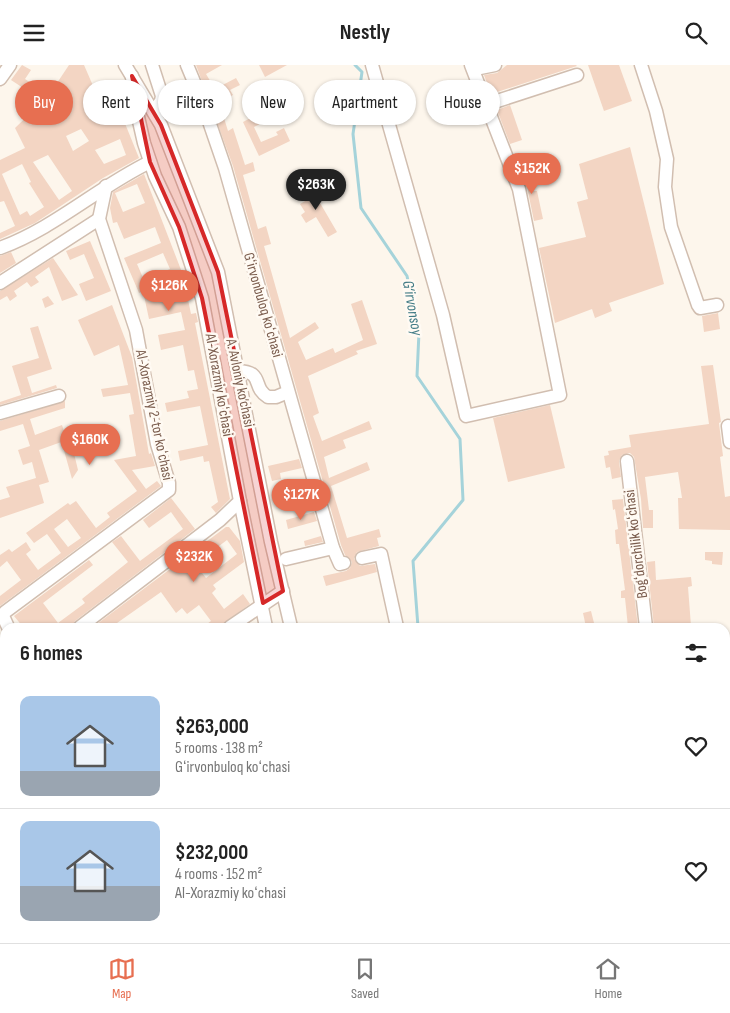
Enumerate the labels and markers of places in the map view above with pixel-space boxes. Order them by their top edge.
pin: $152K [497,153,567,195]
pin: $263K [281,169,351,211]
pin: $126K [134,269,204,312]
pin: $160K [55,423,125,466]
pin: $127K [266,479,336,521]
pin: $232K [159,541,229,583]

